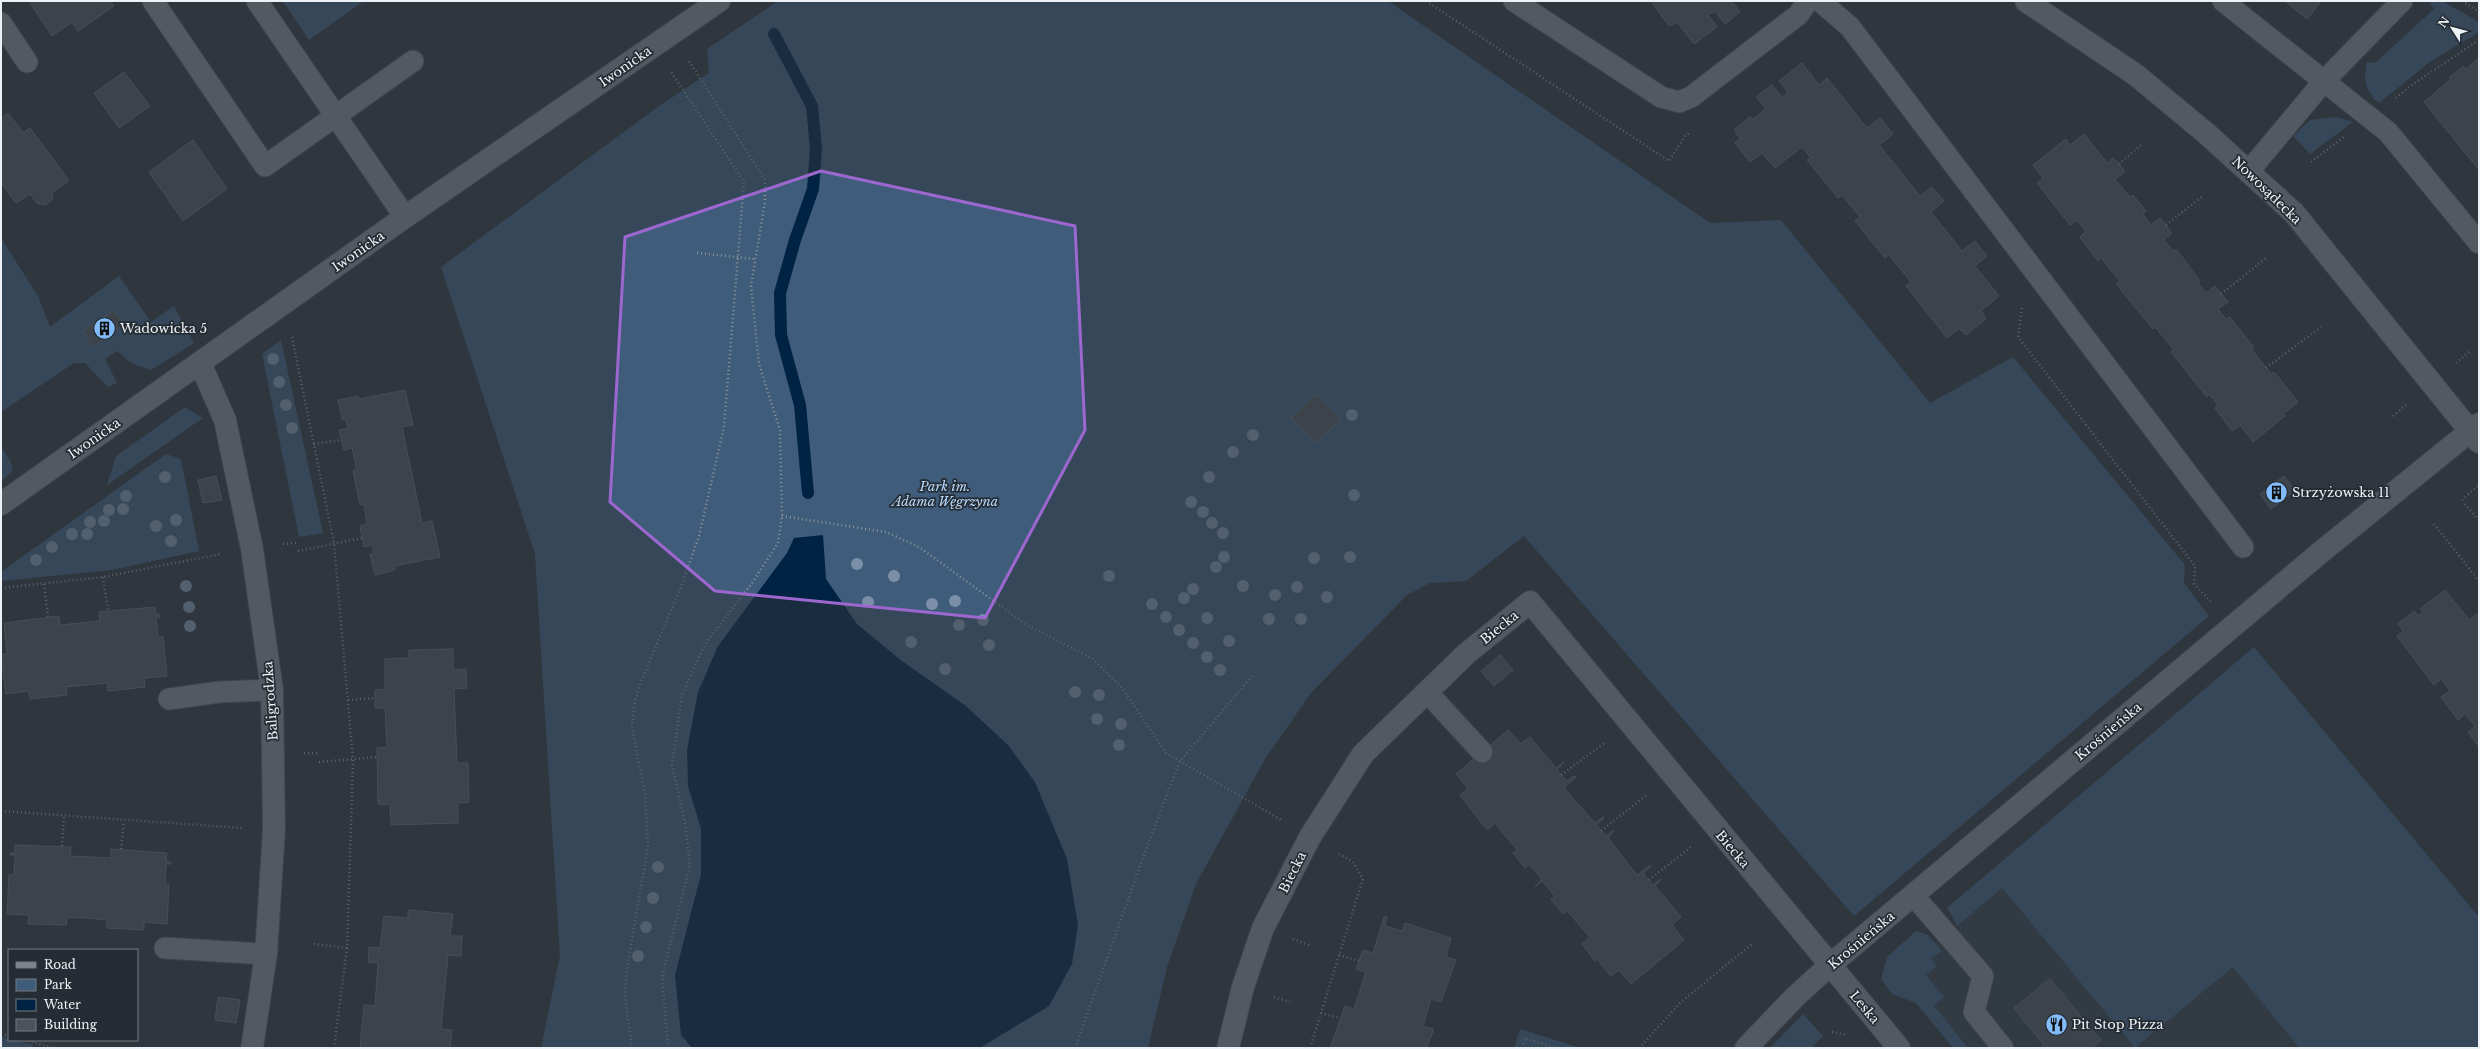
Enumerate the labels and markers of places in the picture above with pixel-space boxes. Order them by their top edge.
building icon: Wadowicka 5 [91,315,117,341]
place label: Wadowicka 5 [119,320,207,337]
building icon: Strzyżowska 11 [2264,479,2290,505]
place label: Strzyżowska 11 [2292,484,2390,501]
restaurant icon: Pit Stop Pizza [2044,1011,2070,1037]
place label: Pit Stop Pizza [2072,1016,2164,1033]

